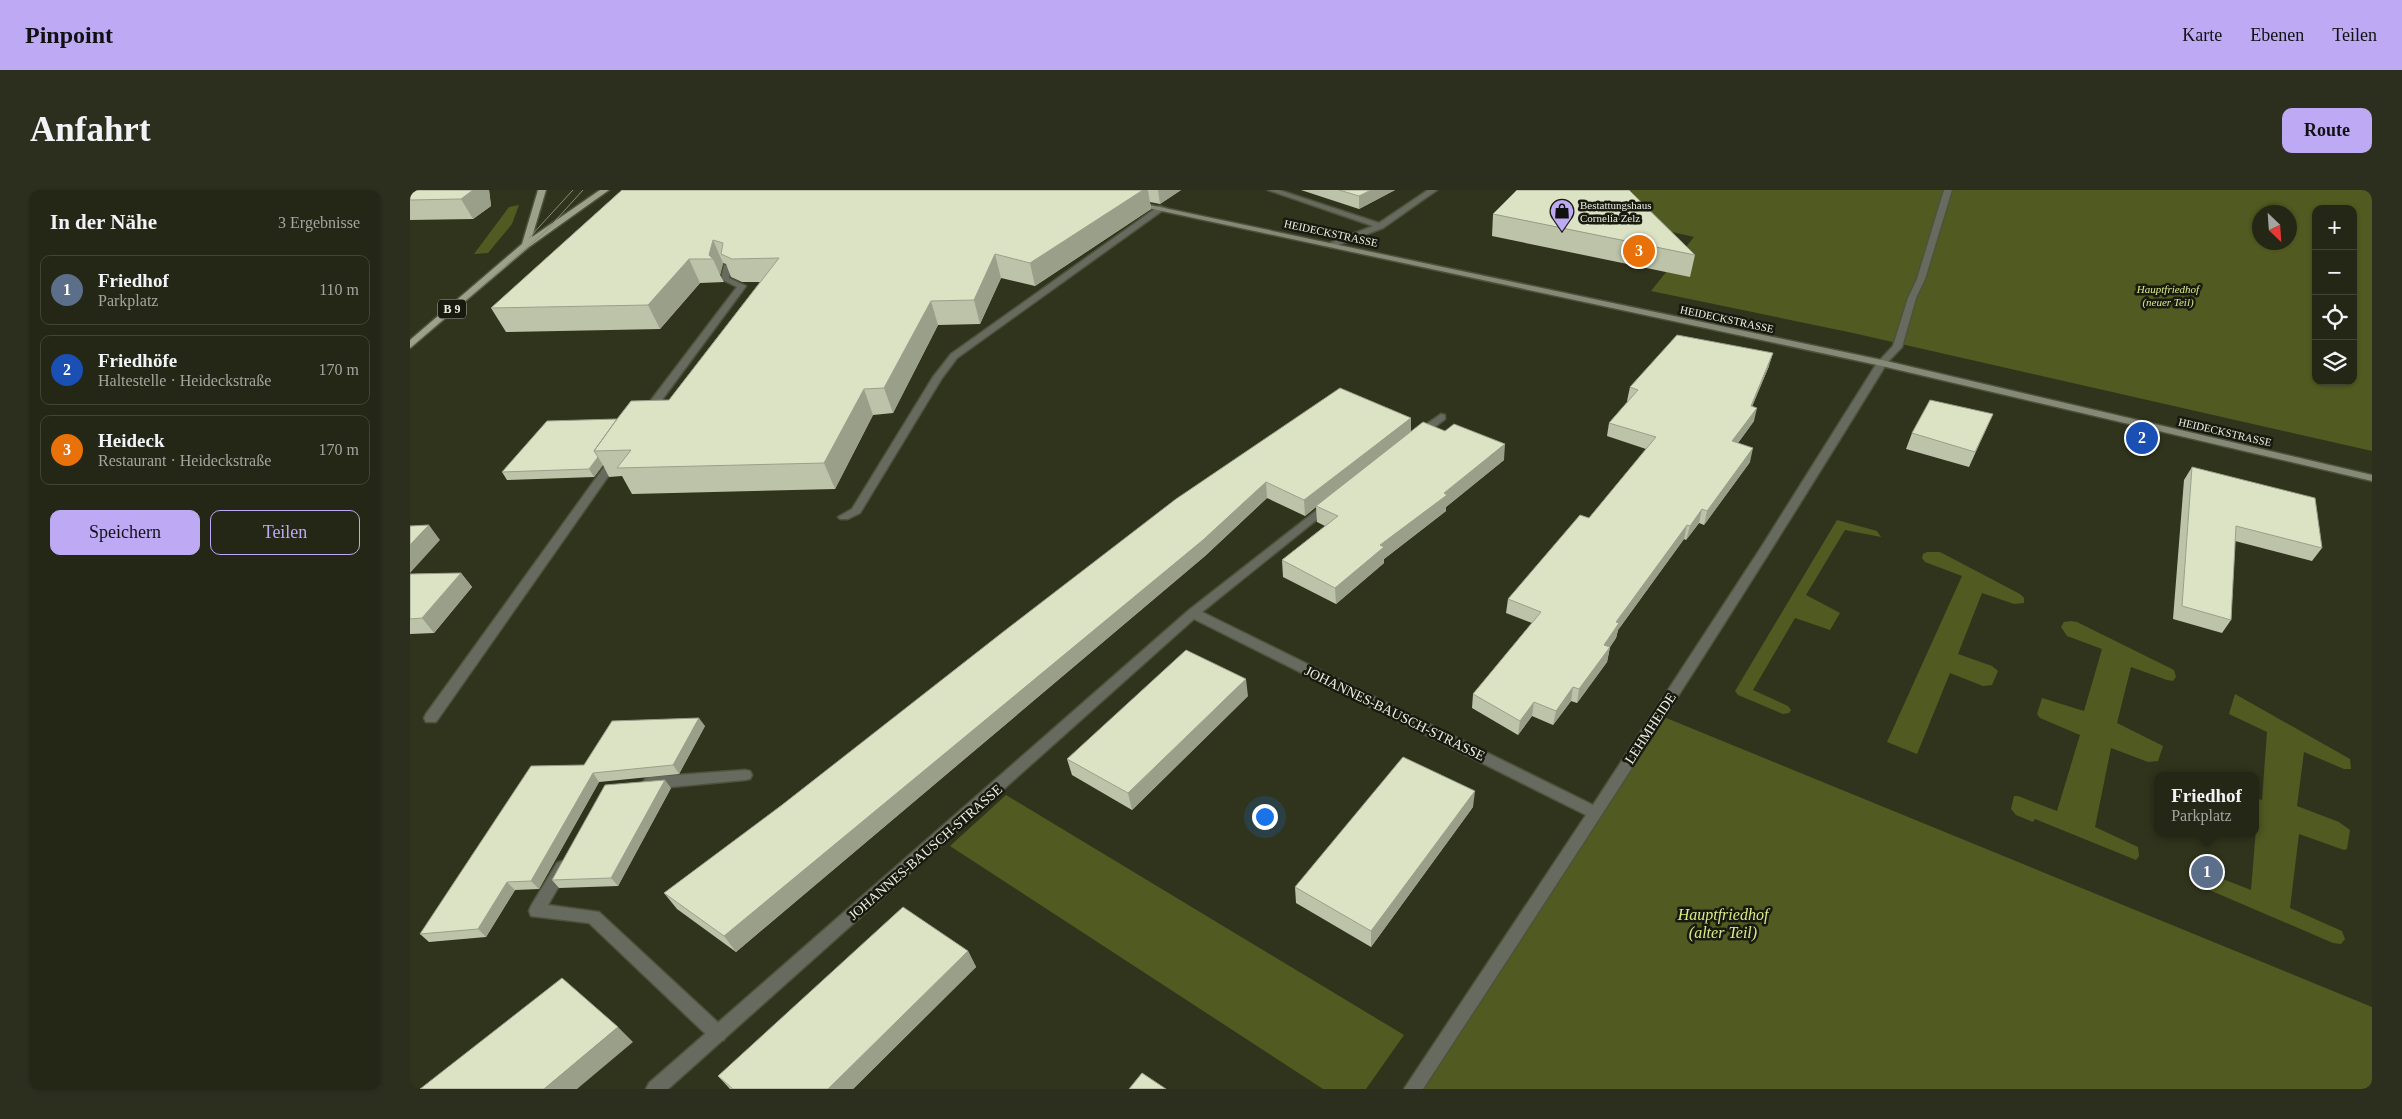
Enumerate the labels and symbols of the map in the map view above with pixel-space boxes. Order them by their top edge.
shop icon: Bestattungshaus Cornelia Zelz [1549,198,1575,232]
place label: Bestattungshaus Cornelia Zelz [1580,199,1652,224]
north arrow [2252,205,2297,250]
street label: HEIDECKSTRASSE [1283,217,1379,249]
pin: 3 [1623,232,1655,270]
park label: Hauptfriedhof (neuer Teil) [2136,283,2201,309]
road number: B 9 [438,300,466,318]
street label: HEIDECKSTRASSE [1679,303,1775,335]
street label: HEIDECKSTRASSE [2177,415,2273,449]
pin: 2 [2126,419,2158,457]
street label: JOHANNES-BAUSCH-STRASSE [1302,663,1487,764]
street label: LEHMHEIDE [1622,690,1679,767]
street label: JOHANNES-BAUSCH-STRASSE [846,782,1005,923]
your location [1252,804,1278,830]
pin: 1 [2191,853,2223,891]
park label: Hauptfriedhof (alter Teil) [1677,906,1771,942]

